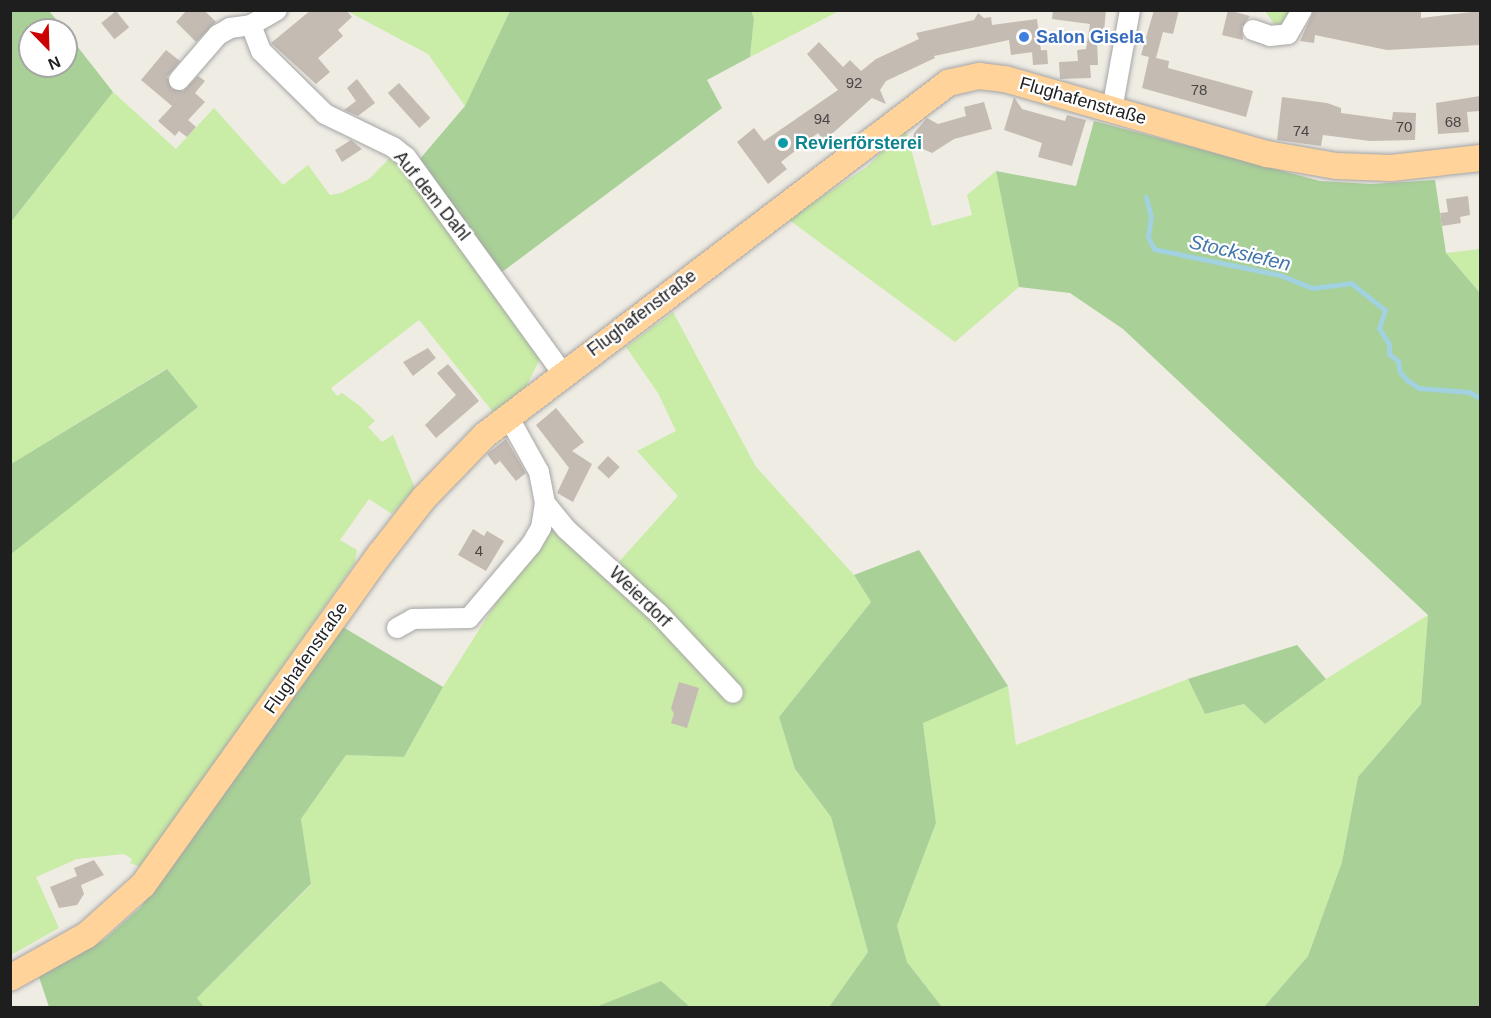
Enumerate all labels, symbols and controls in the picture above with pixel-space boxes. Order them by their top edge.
north arrow [18,18,78,78]
place label: Salon Gisela [1036,26,1144,48]
marker: Salon Gisela [1017,30,1031,44]
text: N [46,53,63,73]
street label: Flughafenstraße [1017,73,1149,129]
house number: 92 [846,74,862,92]
house number: 78 [1191,81,1207,99]
house number: 94 [814,110,830,128]
house number: 68 [1445,113,1461,131]
house number: 70 [1396,118,1412,136]
house number: 74 [1293,122,1309,140]
place label: Revierförsterei [795,132,922,154]
marker: Revierförsterei [776,136,790,150]
street label: Auf dem Dahl [389,147,475,245]
water label: Stocksiefen [1187,230,1293,276]
street label: Flughafenstraße [583,265,701,361]
house number: 4 [475,542,483,560]
street label: Weierdorf [605,562,675,632]
street label: Flughafenstraße [260,598,352,718]

